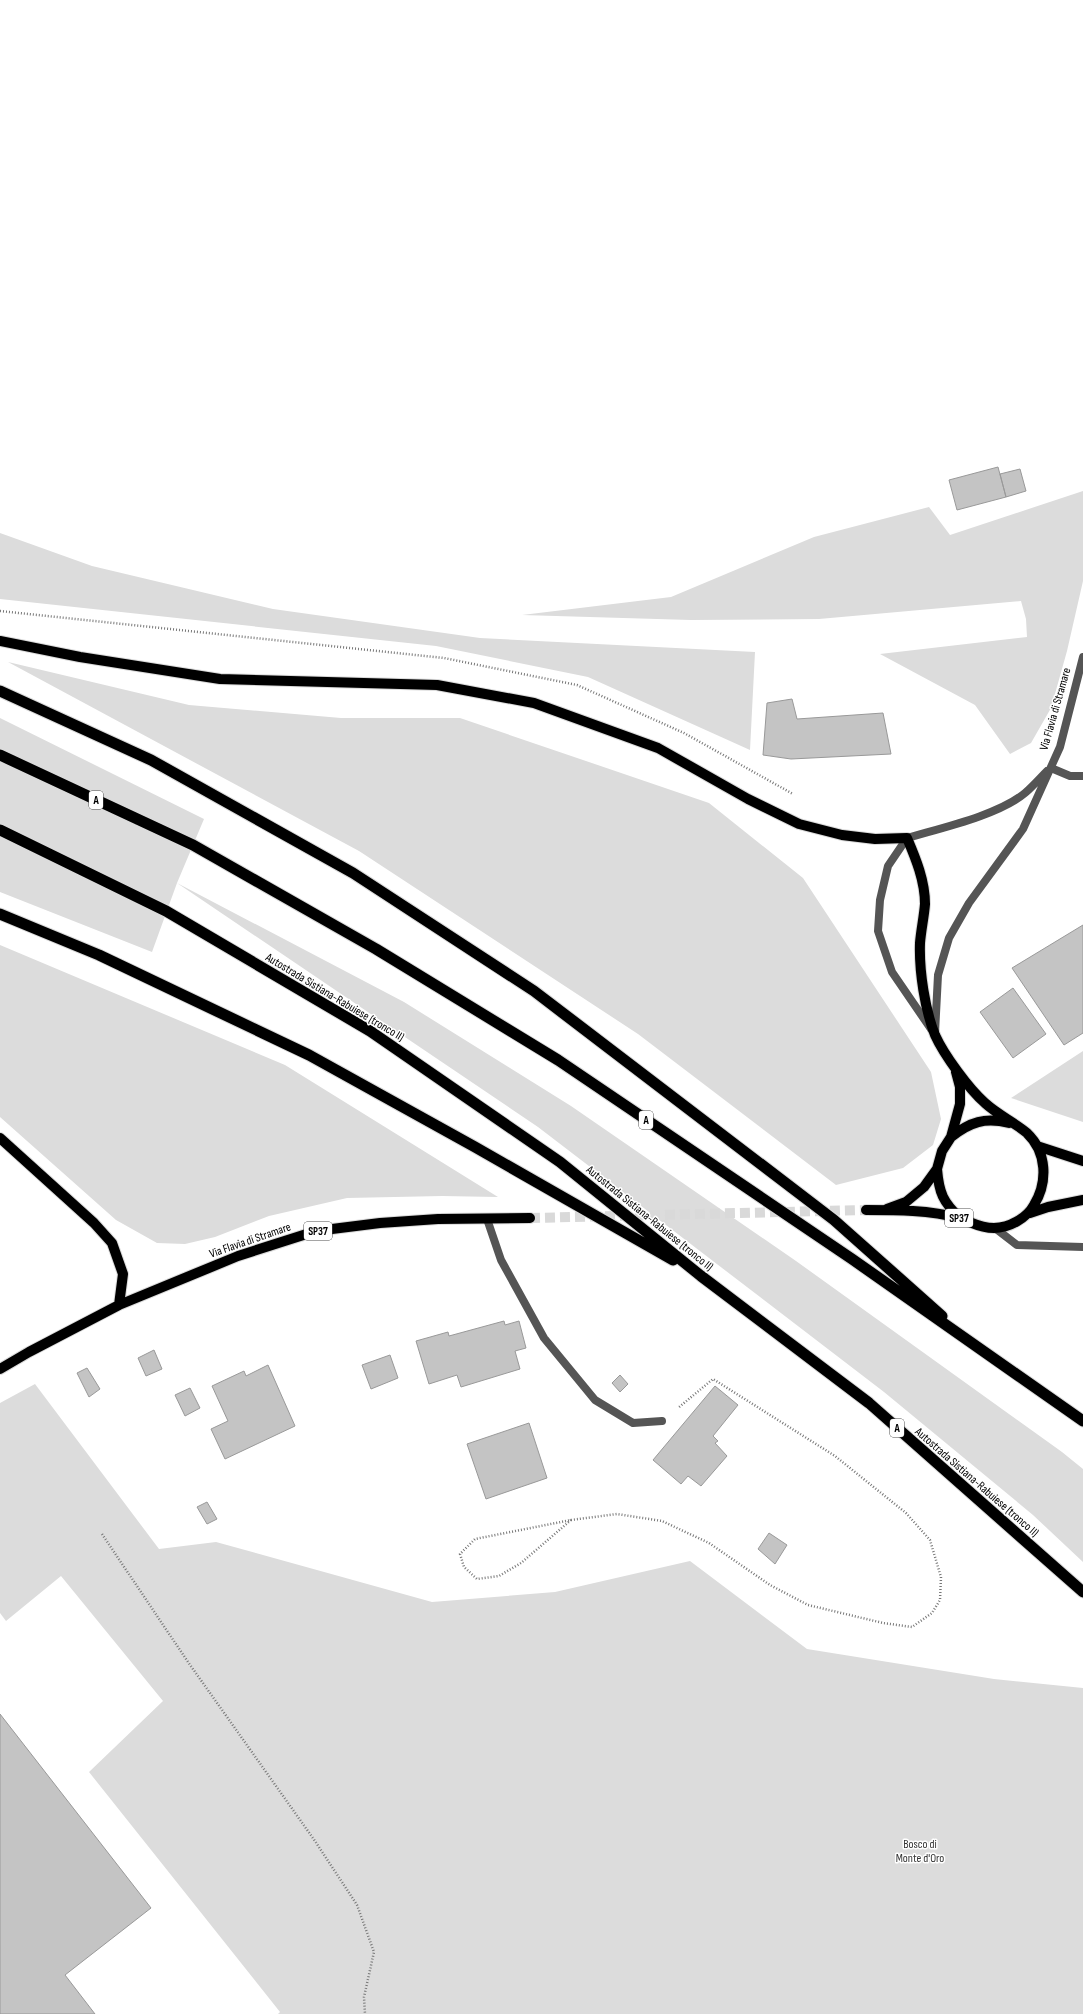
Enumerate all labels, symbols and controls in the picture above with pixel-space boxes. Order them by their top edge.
street label: Via Flavia di Stramare [1037,666,1074,752]
road number: A [89,791,103,809]
street label: Autostrada Sistiana-Rabuiese (tronco II) [262,949,407,1045]
road number: A [639,1111,653,1129]
street label: Autostrada Sistiana-Rabuiese (tronco II) [582,1162,716,1274]
road number: SP37 [945,1209,973,1227]
street label: Via Flavia di Stramare [207,1219,293,1261]
road number: SP37 [304,1222,332,1240]
road number: A [890,1419,904,1437]
street label: Autostrada Sistiana-Rabuiese (tronco II) [911,1424,1042,1540]
park label: Bosco di Monte d'Oro [896,1837,944,1866]

